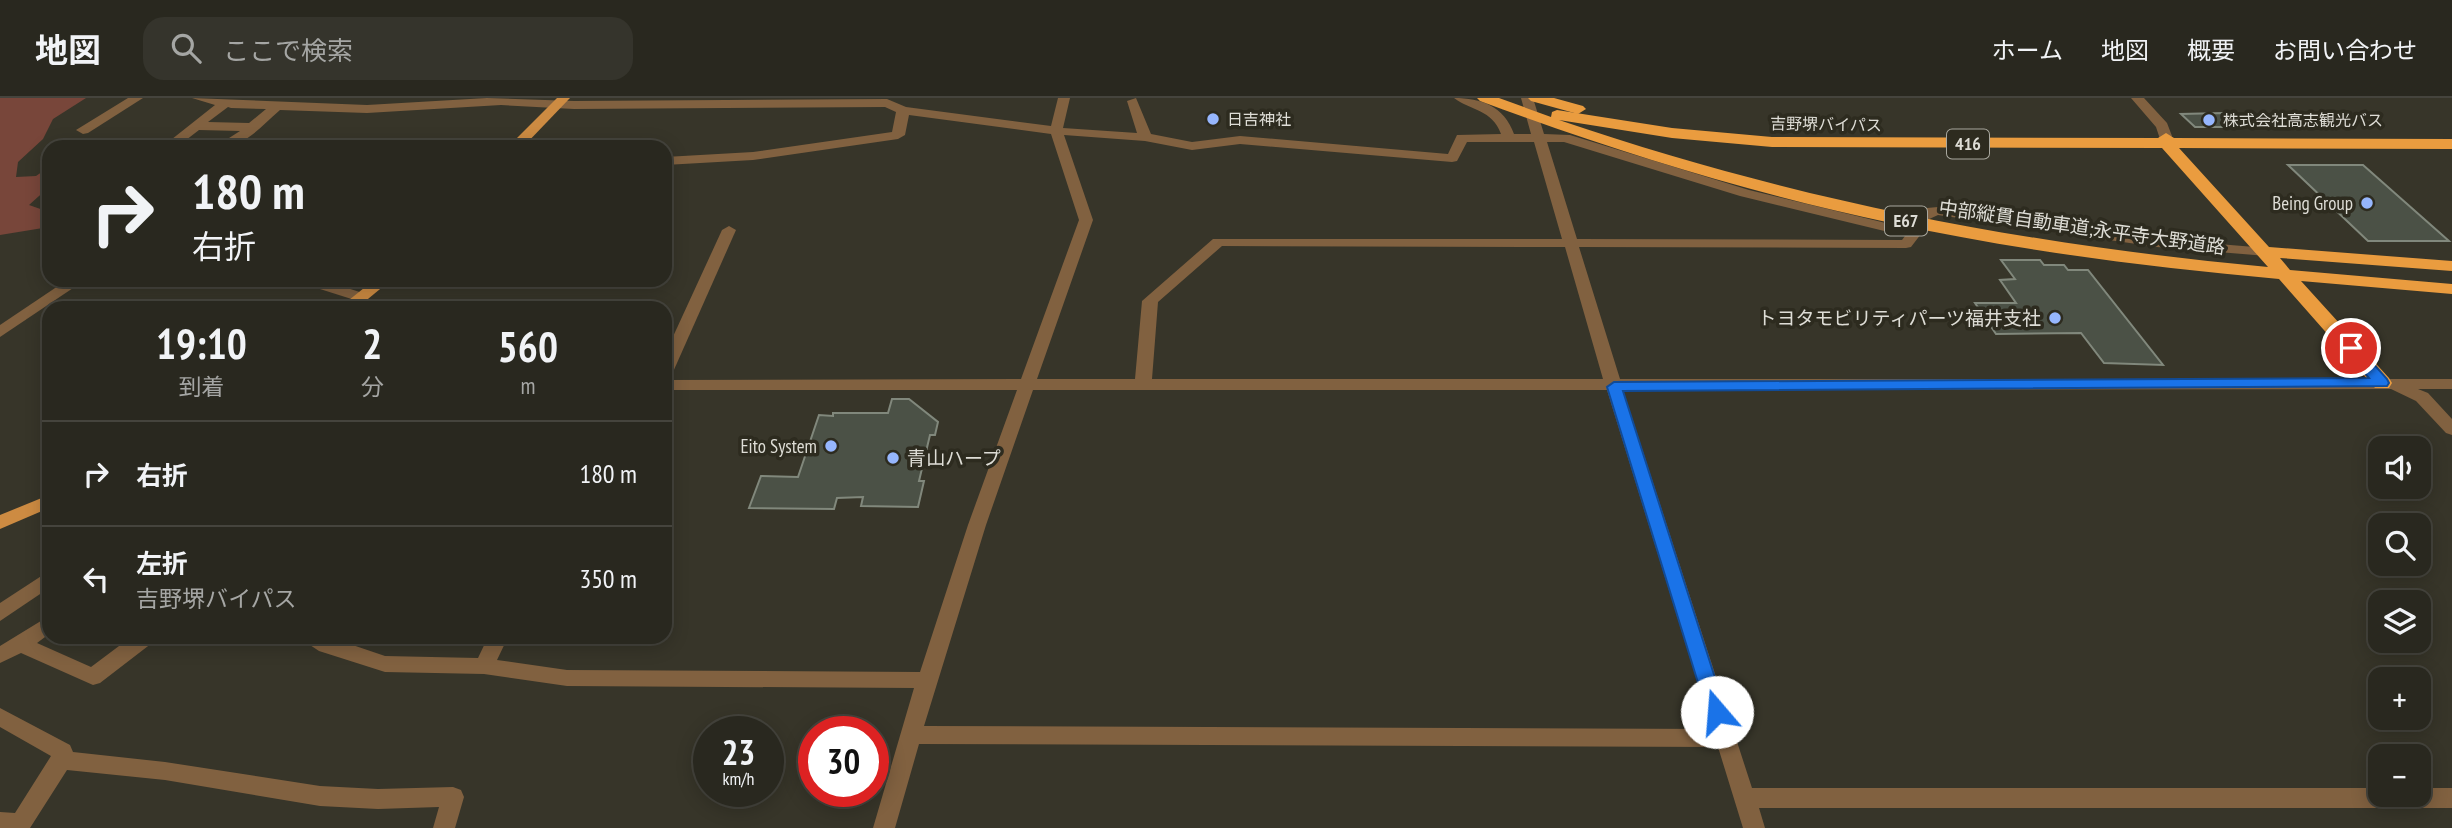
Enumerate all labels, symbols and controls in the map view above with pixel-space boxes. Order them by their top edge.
search box [143,17,633,80]
text: 地図 [35,28,101,71]
icon: search [167,29,205,67]
text: ここで検索 [223,34,353,67]
text: ホーム [1992,35,2063,66]
text: 地図 [2101,35,2149,66]
text: 概要 [2187,35,2235,66]
text: お問い合わせ [2273,35,2417,66]
place label: 日吉神社 [1227,109,1291,129]
place label: 株式会社高志観光バス [2223,110,2383,130]
marker: 日吉神社 [1205,111,1221,127]
marker: 株式会社高志観光バス [2201,112,2217,128]
street label: 吉野堺バイパス [1770,113,1882,135]
road number: 416 [1947,130,1989,158]
text: 180 m [192,159,305,223]
icon: right [77,168,168,259]
place label: Being Group [2272,191,2353,215]
street label: 中部縦貫自動車道;永平寺大野道路 [1937,195,2227,259]
marker: Being Group [2359,195,2375,211]
road number: E67 [1885,207,1927,236]
text: 右折 [192,225,256,267]
place label: トヨタモビリティパーツ福井支社 [1758,306,2041,330]
marker: トヨタモビリティパーツ福井支社 [2047,310,2063,326]
text: 19:10 [156,316,247,371]
text: 2 [362,316,382,371]
pin [2321,318,2381,378]
text: 560 [498,319,558,374]
icon: arrive [2332,329,2370,367]
text: m [520,371,535,400]
text: 到着 [178,372,224,401]
text: 分 [361,372,384,401]
place label: Eito System [740,434,817,458]
map controls [2368,436,2431,807]
button: sound [2368,436,2431,499]
marker: Eito System [823,438,839,454]
place label: 青山ハープ [907,446,1001,470]
marker: 青山ハープ [885,450,901,466]
icon: right [77,455,115,493]
text: 180 m [579,457,637,490]
text: 右折 [136,459,188,492]
button: search [2368,513,2431,576]
text: 左折 [136,547,188,580]
icon: left [77,560,115,598]
text: 350 m [579,562,637,595]
text: 吉野堺バイパス [136,584,297,613]
button: layers [2368,590,2431,653]
button: + [2368,667,2431,730]
position arrow [1680,675,1754,749]
speed limit sign: 30 [798,716,889,807]
text: 23 [722,729,755,775]
button: − [2368,744,2431,807]
text: km/h [723,767,754,790]

